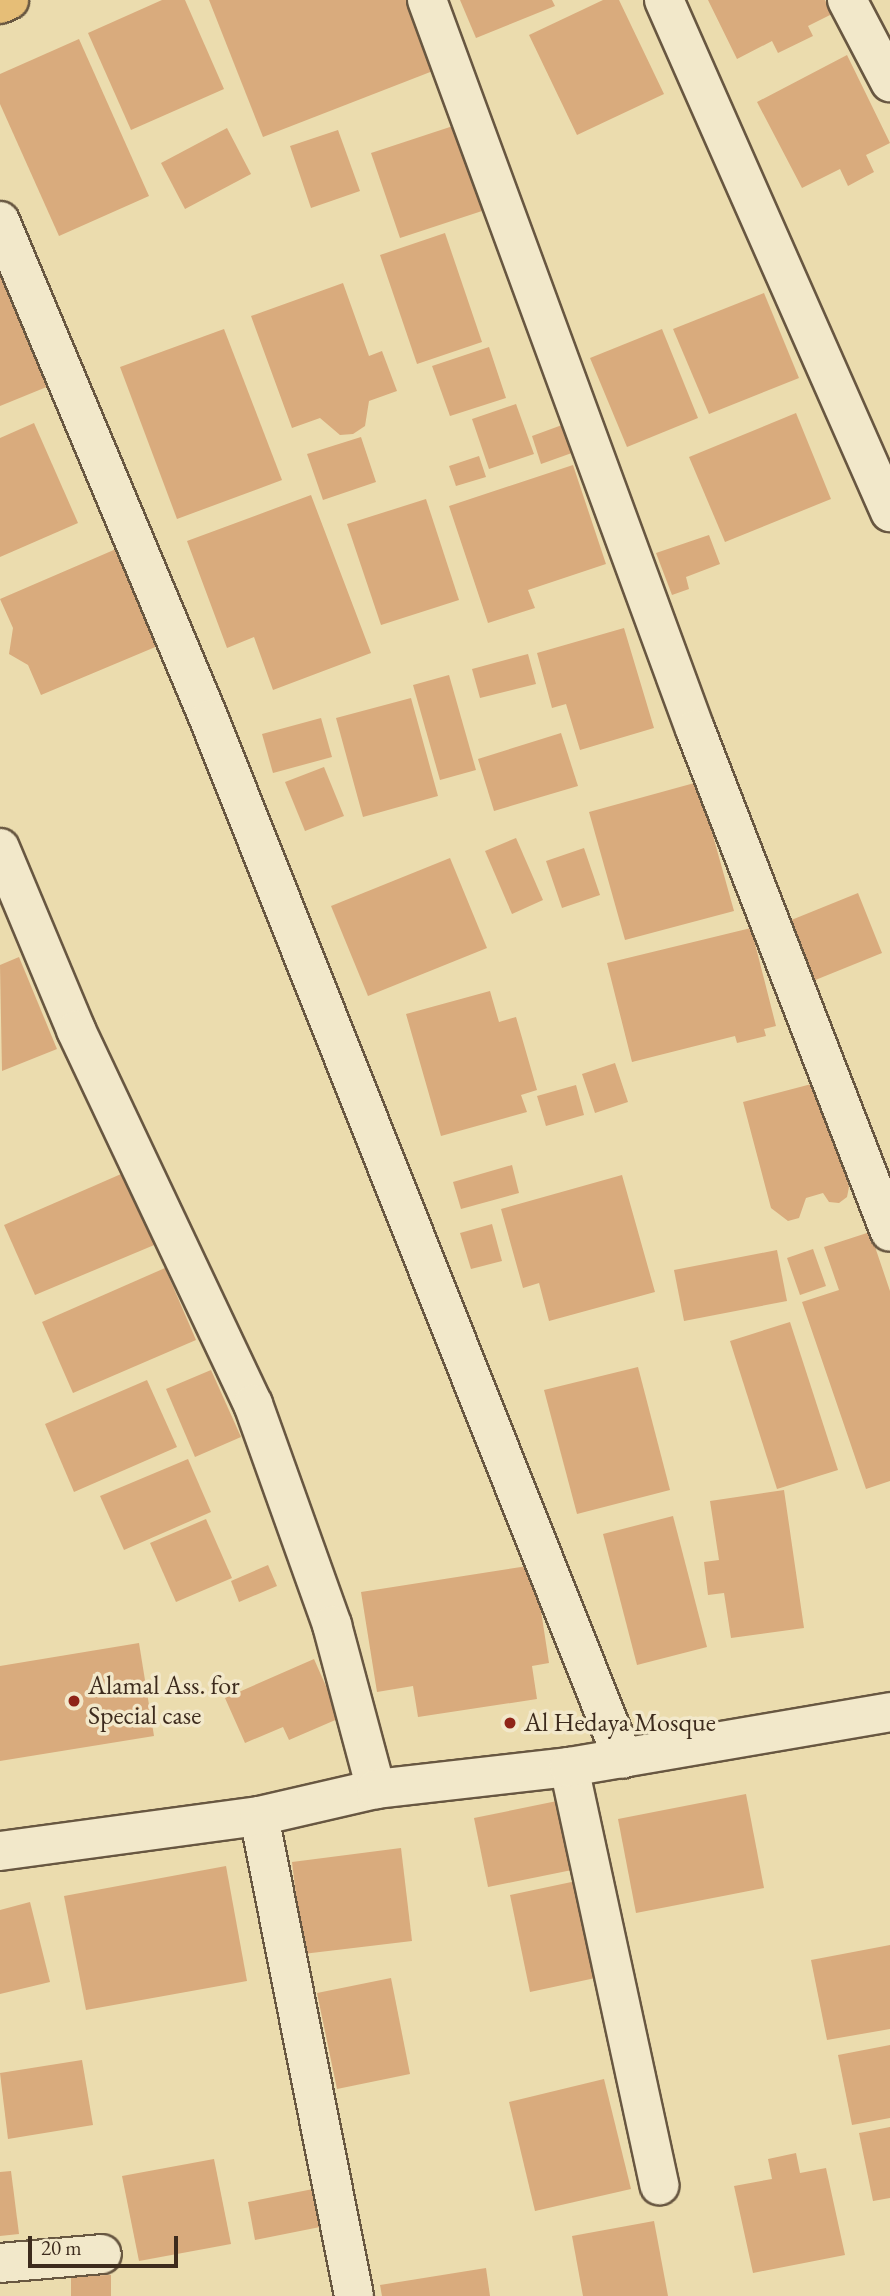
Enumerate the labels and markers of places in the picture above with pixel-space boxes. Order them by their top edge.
place label: Alamal Ass. for Special case [88,1670,240,1732]
marker: Alamal Ass. for Special case [66,1693,82,1709]
place label: Al Hedaya Mosque [524,1707,716,1739]
marker: Al Hedaya Mosque [502,1715,518,1731]

